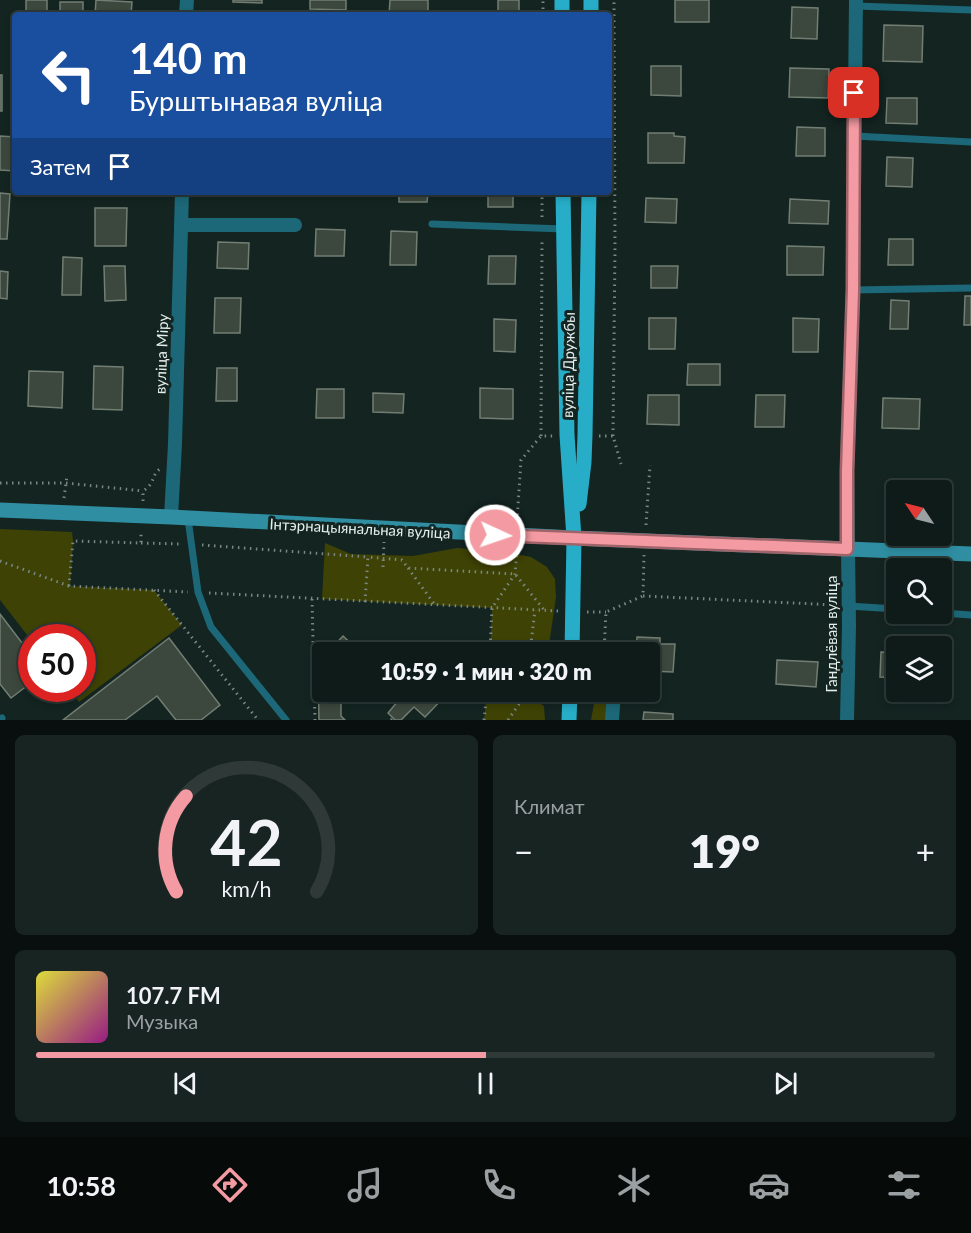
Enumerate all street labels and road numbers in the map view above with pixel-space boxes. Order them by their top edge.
street label: вуліца Дружбы [558,312,578,418]
street label: вуліца Міру [151,313,171,394]
street label: Інтэрнацыянальная вуліца [269,514,451,542]
street label: Гандлёвая вуліца [822,575,840,693]

